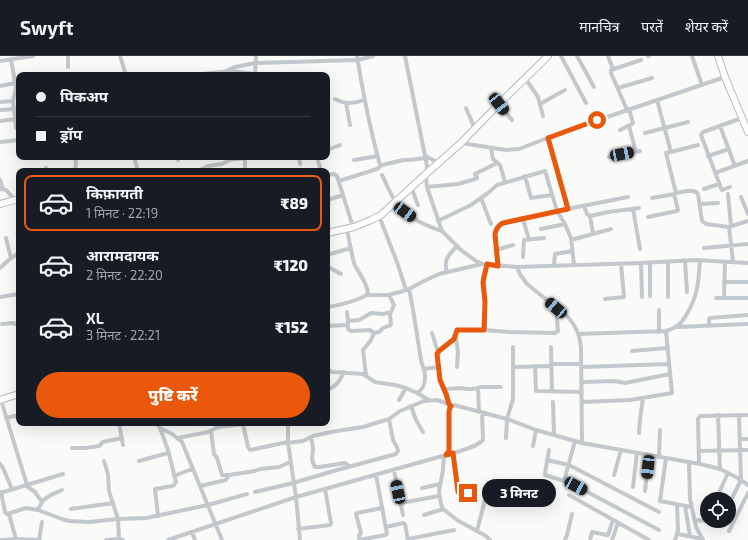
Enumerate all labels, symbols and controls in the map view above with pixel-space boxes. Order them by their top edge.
text: Swyft [20,16,73,39]
text: मानचित्र [579,18,619,35]
text: परतें [641,18,663,35]
text: शेयर करें [685,18,728,35]
text: पिकअप [60,87,108,105]
car [487,91,511,117]
route start [588,111,606,129]
text: ड्रॉप [60,125,82,143]
car [609,146,635,162]
text: किफ़ायती [86,184,143,202]
icon: car [38,185,74,221]
text: ₹89 [280,194,308,212]
car [392,200,418,224]
text: 1 मिनट · 22:19 [86,205,158,221]
text: आरामदायक [86,246,159,264]
icon: car [38,247,74,283]
text: ₹120 [274,256,308,274]
text: 2 मिनट · 22:20 [86,267,163,283]
car [543,296,569,320]
icon: car [38,309,74,345]
text: XL [86,309,104,327]
text: ₹152 [275,318,308,336]
text: 3 मिनट · 22:21 [86,327,160,343]
button: पुष्टि करें [36,372,310,418]
car [641,454,655,480]
car [563,475,589,497]
car [390,479,406,505]
callout: 3 मिनट [482,479,556,507]
route end [459,484,477,502]
text: 3 मिनट [500,485,538,501]
map controls [700,492,736,528]
button: locate [700,492,736,528]

